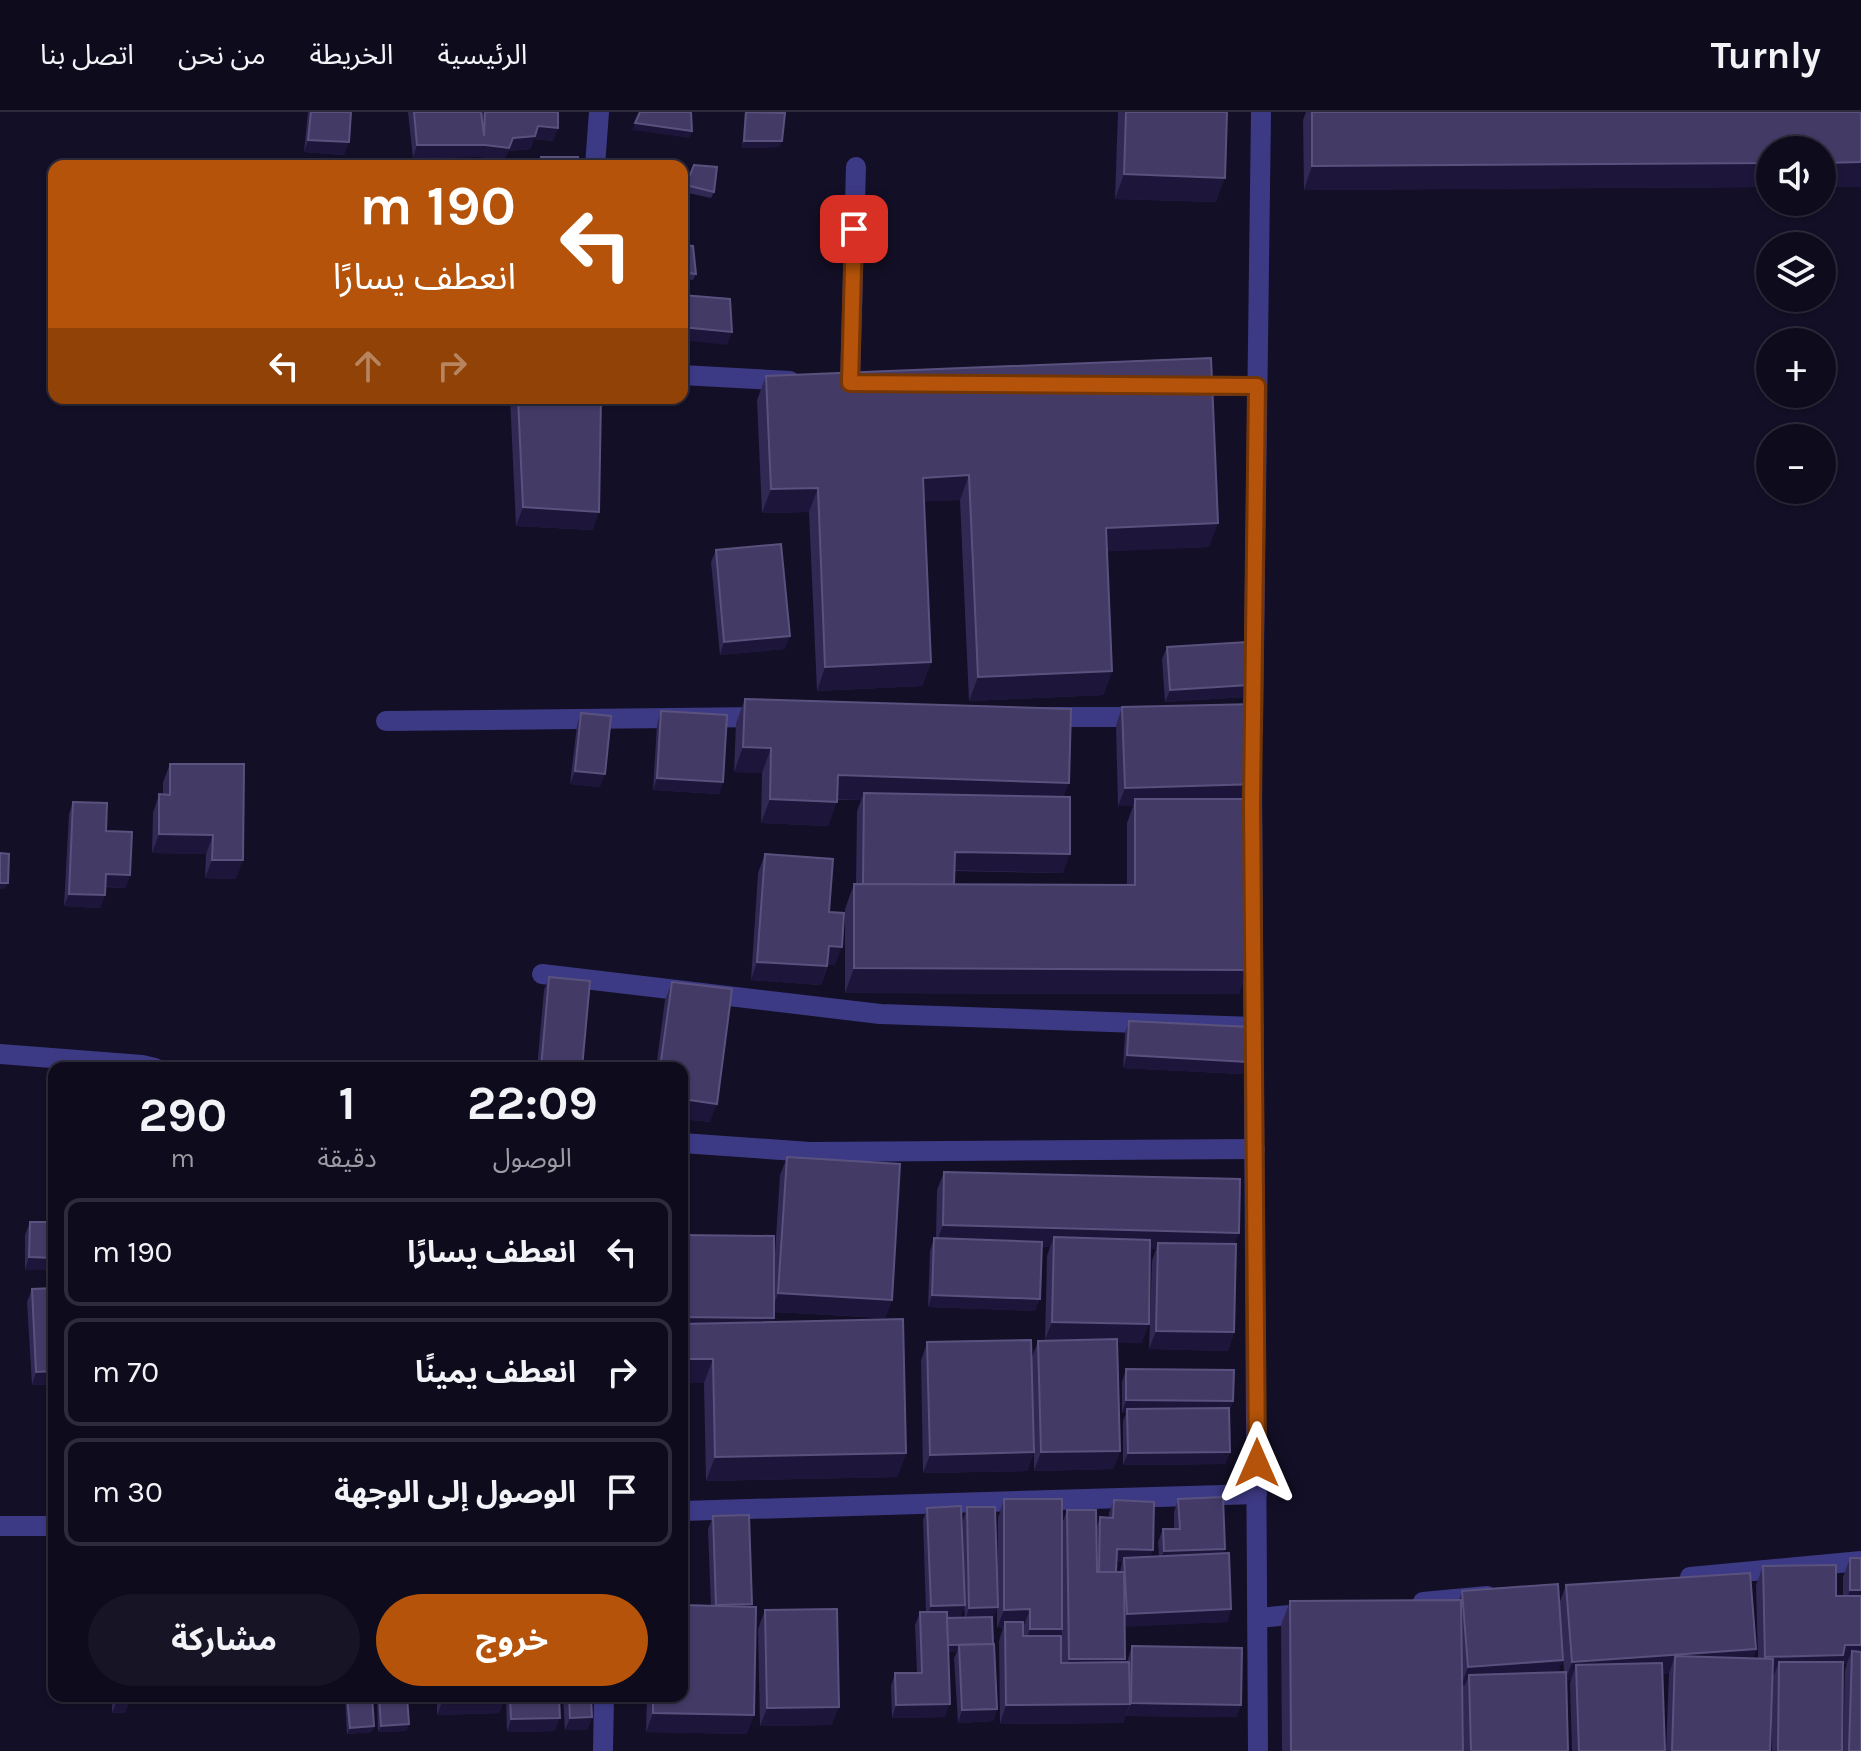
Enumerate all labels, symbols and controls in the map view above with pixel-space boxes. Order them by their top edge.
text: Turnly [1711,33,1821,78]
text: اتصل بنا [40,38,134,71]
text: من نحن [178,38,266,71]
text: الخريطة [310,38,393,71]
text: الرئيسية [437,38,528,71]
map controls [1756,136,1836,504]
button: sound [1756,136,1836,216]
text: 190 m [359,173,516,238]
icon: left [544,192,648,296]
pin [820,195,888,263]
icon: arrive [832,207,876,251]
button: layers [1756,232,1836,312]
text: انعطف يسارًا [333,256,516,298]
button: + [1756,328,1836,408]
icon: left [262,344,306,388]
icon: ahead [346,344,390,388]
icon: right [430,344,474,388]
button: − [1756,424,1836,504]
text: 1 [338,1075,356,1131]
text: 22:09 [467,1075,598,1131]
text: 290 [138,1087,227,1143]
text: m [171,1143,195,1174]
text: دقيقة [317,1143,377,1174]
text: الوصول [493,1143,572,1174]
icon: left [600,1230,644,1274]
text: 190 m [92,1234,172,1270]
text: انعطف يسارًا [407,1234,576,1270]
icon: right [600,1350,644,1394]
text: 70 m [92,1354,159,1390]
text: انعطف يمينًا [415,1354,576,1390]
position arrow [1215,1421,1299,1505]
icon: arrive [600,1470,644,1514]
text: 30 m [92,1474,163,1510]
text: الوصول إلى الوجهة [334,1474,576,1510]
button: مشاركة [88,1594,360,1686]
button: خروج [376,1594,648,1686]

